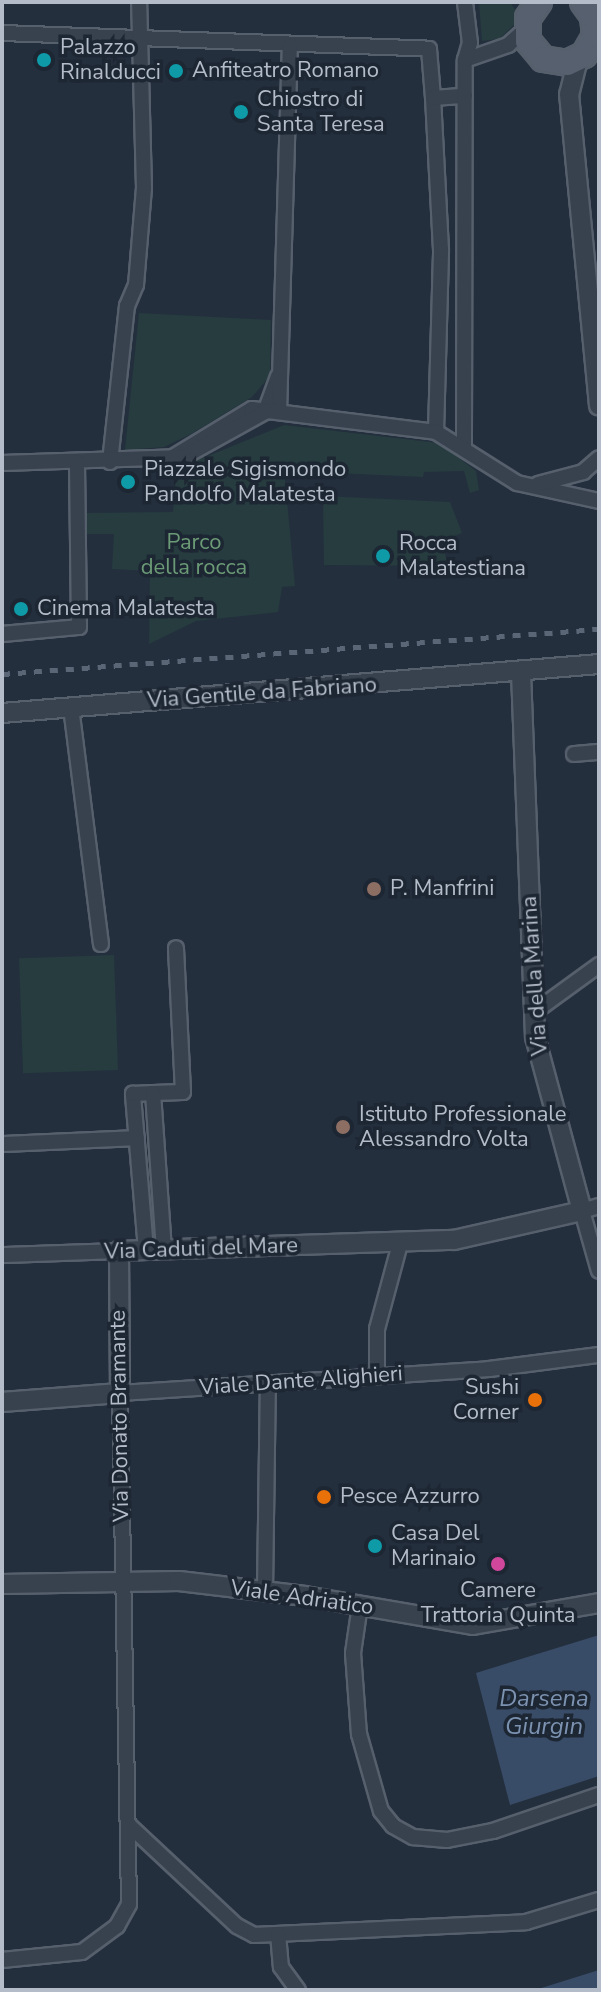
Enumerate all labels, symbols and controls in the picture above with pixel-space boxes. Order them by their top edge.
place label: Palazzo Rinalducci [60,34,161,86]
marker: Palazzo Rinalducci [35,51,53,69]
place label: Anfiteatro Romano [192,58,379,84]
marker: Anfiteatro Romano [167,62,185,80]
place label: Chiostro di Santa Teresa [257,86,385,138]
marker: Chiostro di Santa Teresa [232,103,250,121]
place label: Piazzale Sigismondo Pandolfo Malatesta [144,456,346,508]
marker: Piazzale Sigismondo Pandolfo Malatesta [119,473,137,491]
park label: Parco della rocca [141,529,247,580]
place label: Rocca Malatestiana [399,530,526,582]
marker: Rocca Malatestiana [374,547,392,565]
place label: Cinema Malatesta [37,596,215,622]
marker: Cinema Malatesta [12,600,30,618]
street label: Via Gentile da Fabriano [146,672,378,714]
place label: P. Manfrini [390,876,494,902]
marker: P. Manfrini [365,880,383,898]
street label: Via della Marina [516,895,554,1057]
place label: Istituto Professionale Alessandro Volta [359,1101,566,1152]
marker: Istituto Professionale Alessandro Volta [334,1118,352,1136]
street label: Via Caduti del Mare [104,1232,298,1266]
street label: Via Donato Bramante [105,1310,135,1522]
street label: Viale Dante Alighieri [198,1361,404,1401]
place label: Sushi Corner [453,1374,519,1426]
marker: Sushi Corner [526,1391,544,1409]
place label: Pesce Azzurro [340,1484,480,1510]
marker: Pesce Azzurro [315,1488,333,1506]
place label: Casa Del Marinaio [391,1520,480,1572]
marker: Casa Del Marinaio [366,1537,384,1555]
marker: Camere Trattoria Quinta [489,1555,507,1573]
street label: Viale Adriatico [229,1575,375,1621]
place label: Camere Trattoria Quinta [421,1577,575,1628]
water label: Darsena Giurgin [499,1685,589,1741]

